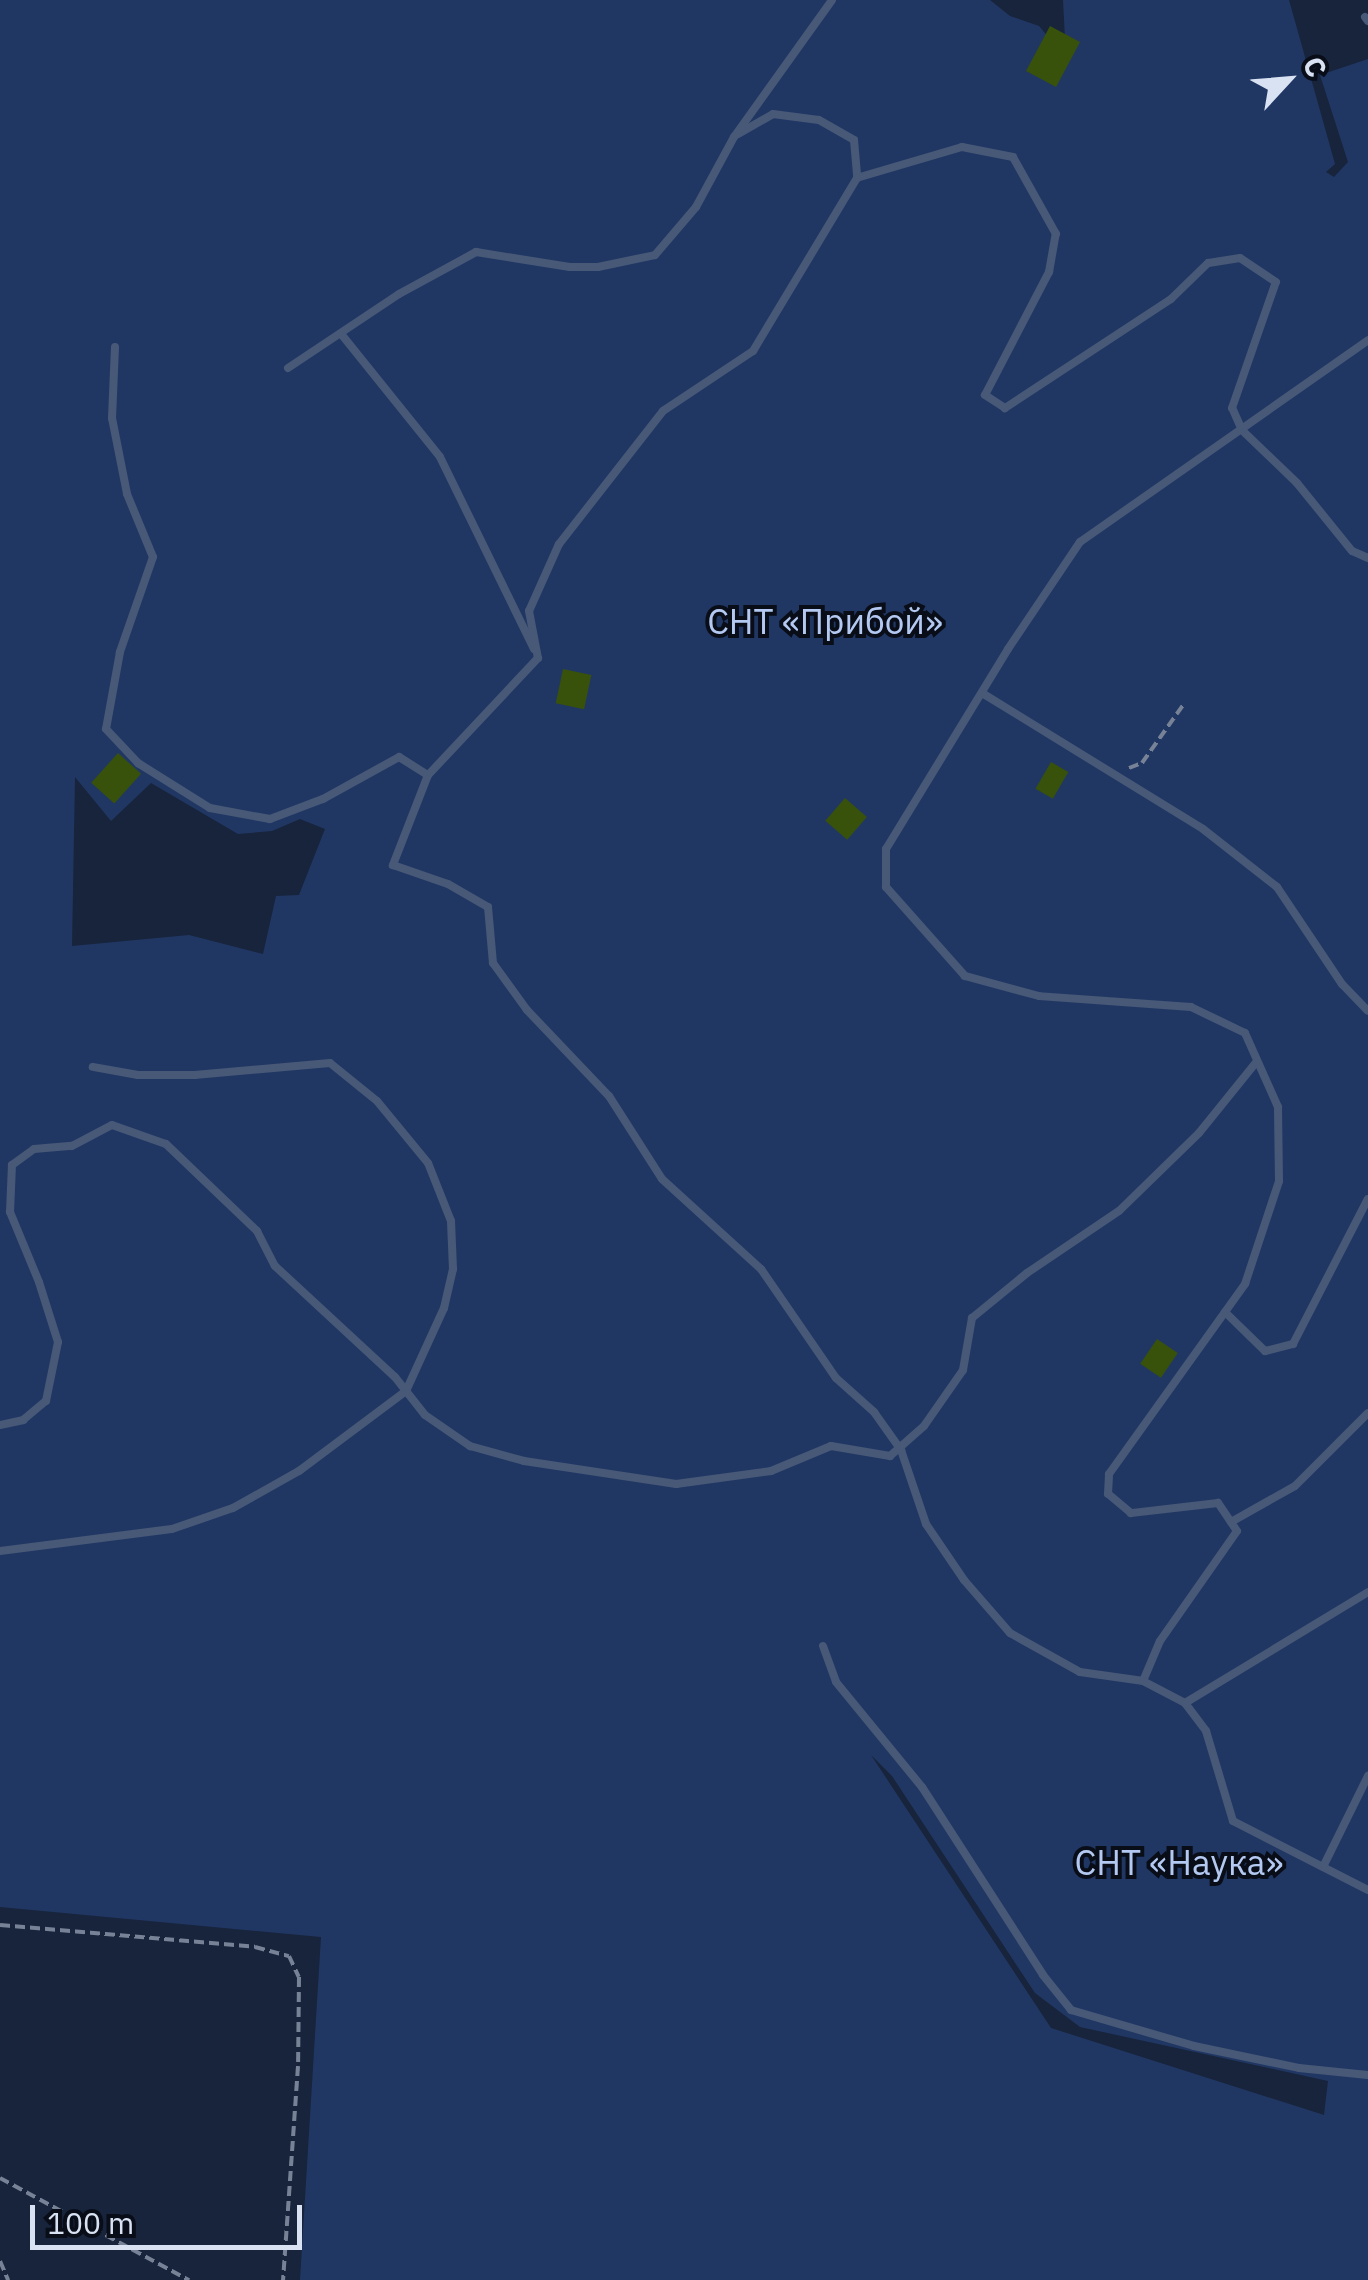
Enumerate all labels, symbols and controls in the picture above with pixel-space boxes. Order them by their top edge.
north arrow [1238,30,1338,130]
text: С [1295,50,1336,83]
park label: СНТ «Прибой» [707,600,943,642]
park label: СНТ «Наука» [1075,1841,1283,1883]
scale bar [35,2185,308,2247]
text: 100 m [47,2203,134,2242]

